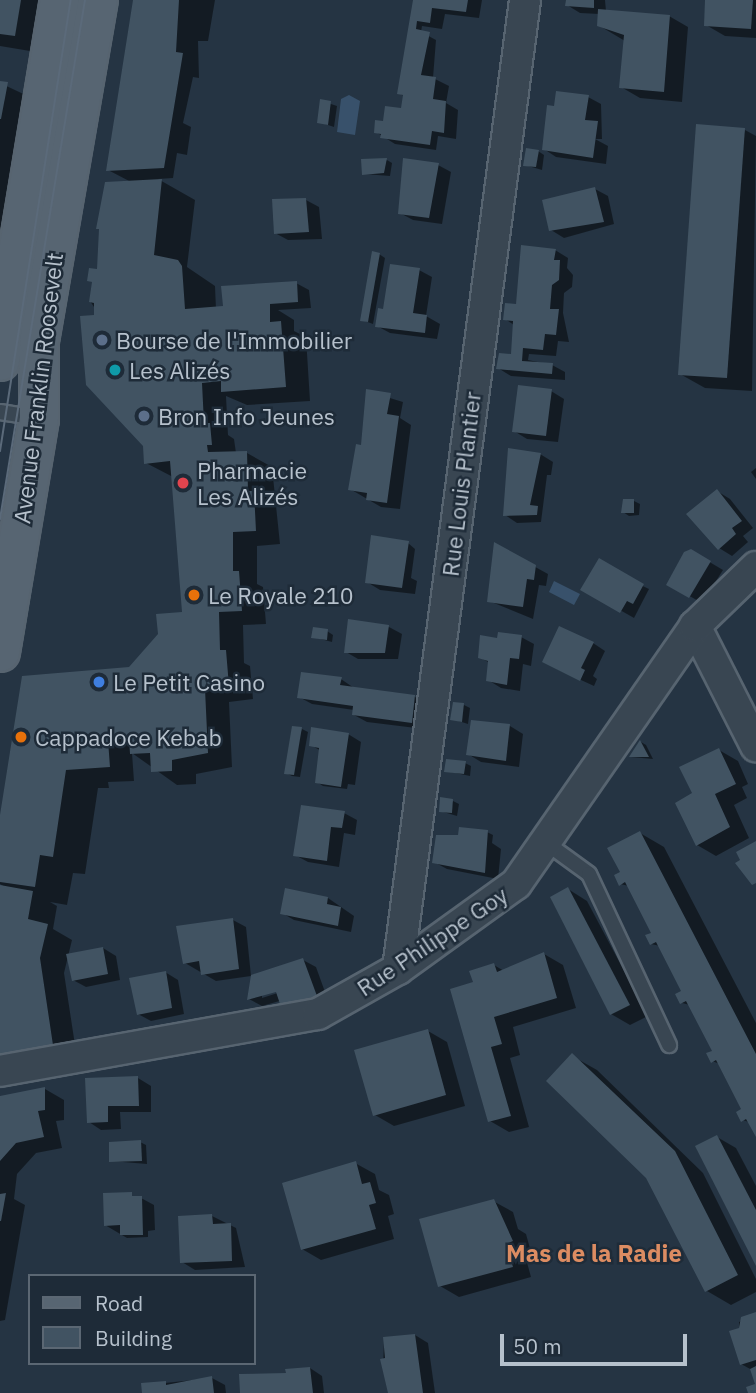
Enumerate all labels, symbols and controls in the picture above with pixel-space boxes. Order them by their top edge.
street label: Avenue Franklin Roosevelt [8,251,68,525]
place label: Bourse de l'Immobilier [116,326,352,354]
marker: Bourse de l'Immobilier [94,332,110,348]
place label: Les Alizés [129,356,231,384]
marker: Les Alizés [107,362,123,378]
street label: Rue Louis Plantier [436,390,486,578]
place label: Bron Info Jeunes [158,402,335,430]
marker: Bron Info Jeunes [136,408,152,424]
place label: Pharmacie Les Alizés [197,456,307,510]
marker: Pharmacie Les Alizés [175,475,191,491]
place label: Le Royale 210 [208,581,354,609]
marker: Le Royale 210 [186,587,202,603]
place label: Le Petit Casino [113,668,265,696]
marker: Le Petit Casino [91,674,107,690]
place label: Cappadoce Kebab [35,723,222,751]
marker: Cappadoce Kebab [13,729,29,745]
street label: Rue Philippe Goy [352,880,512,1002]
district label: Mas de la Radie [506,1240,682,1268]
legend [28,1274,256,1365]
text: Road [95,1289,143,1317]
scale bar [504,1320,691,1364]
text: Building [95,1324,172,1352]
text: 50 m [513,1332,562,1360]

